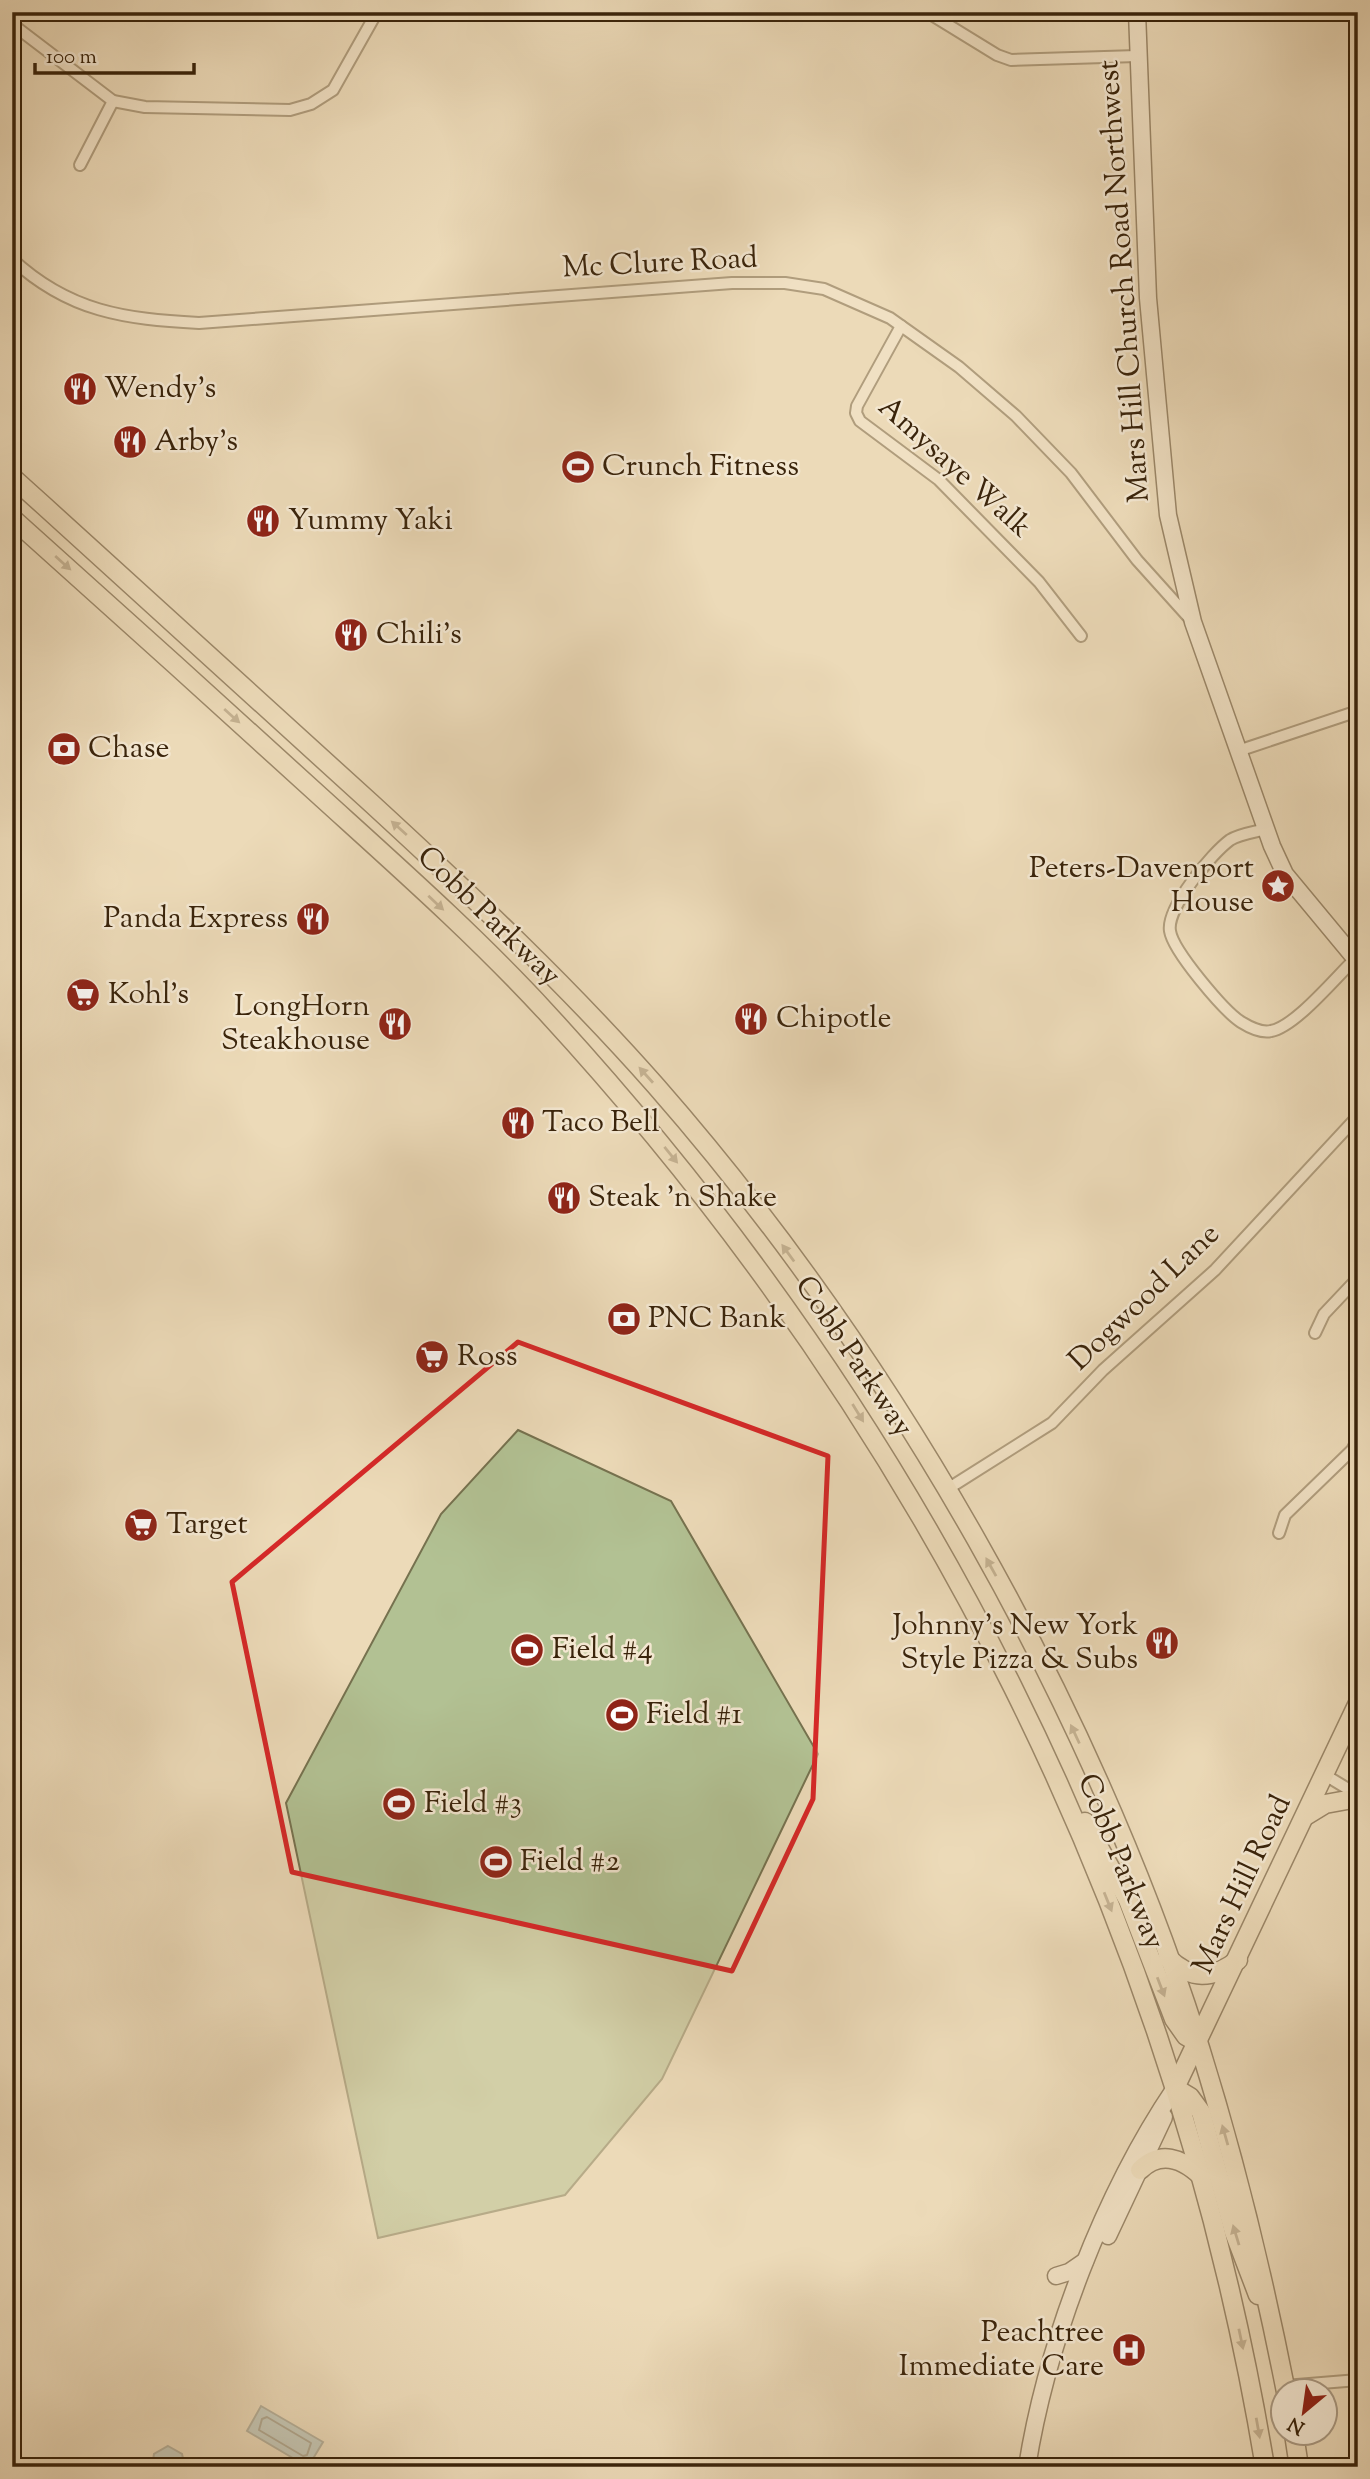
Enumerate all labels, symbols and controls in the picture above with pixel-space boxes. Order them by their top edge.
scale bar [35,32,194,76]
text: 100 m [46,43,97,73]
street label: Mars Hill Church Road Northwest [1088,58,1162,504]
street label: Mc Clure Road [561,237,759,291]
place label: Wendy's [104,368,216,411]
restaurant icon: Wendy's [61,370,99,408]
street label: Amysaye Walk [868,387,1040,549]
place label: Arby's [154,421,238,464]
restaurant icon: Arby's [111,423,149,461]
place label: Crunch Fitness [602,446,799,489]
sports icon: Crunch Fitness [559,448,597,486]
place label: Yummy Yaki [288,500,453,543]
restaurant icon: Yummy Yaki [244,502,282,540]
one-way arrow [54,555,71,571]
place label: Chili's [376,614,462,657]
restaurant icon: Chili's [332,616,370,654]
one-way arrow [223,708,241,724]
place label: Chase [88,728,169,771]
bank icon: Chase [45,730,83,768]
one-way arrow [390,821,407,836]
street label: Cobb Parkway [406,837,570,997]
place label: Peters-Davenport House [1029,848,1254,925]
place icon: Peters-Davenport House [1259,867,1297,905]
one-way arrow [427,894,444,910]
place label: Panda Express [103,898,288,941]
restaurant icon: Panda Express [294,900,332,938]
place label: Kohl's [108,974,189,1017]
supermarket icon: Kohl's [64,976,102,1014]
place label: LongHorn Steakhouse [221,986,370,1063]
place label: Chipotle [776,998,891,1041]
restaurant icon: Chipotle [732,1000,770,1038]
restaurant icon: LongHorn Steakhouse [376,1005,414,1043]
one-way arrow [639,1067,654,1084]
place label: Taco Bell [542,1102,660,1145]
restaurant icon: Taco Bell [499,1104,537,1142]
one-way arrow [664,1145,679,1163]
place label: Steak 'n Shake [588,1177,777,1220]
restaurant icon: Steak 'n Shake [545,1179,583,1217]
street label: Dogwood Lane [1060,1215,1230,1381]
one-way arrow [781,1244,795,1262]
street label: Cobb Parkway [783,1268,923,1446]
place label: PNC Bank [648,1298,786,1341]
bank icon: PNC Bank [605,1300,643,1338]
place label: Ross [457,1336,518,1379]
supermarket icon: Ross [413,1338,451,1376]
one-way arrow [852,1404,865,1423]
place label: Target [166,1504,248,1547]
supermarket icon: Target [122,1506,160,1544]
one-way arrow [985,1558,997,1577]
place label: Johnny's New York Style Pizza & Subs [891,1605,1138,1682]
restaurant icon: Johnny's New York Style Pizza & Subs [1143,1624,1181,1662]
place label: Field #4 [552,1629,653,1672]
sports icon: Field #4 [508,1631,546,1669]
place label: Field #1 [646,1694,742,1737]
sports icon: Field #1 [603,1696,641,1734]
one-way arrow [1069,1724,1081,1744]
street label: Cobb Parkway [1065,1768,1175,1956]
place label: Field #3 [424,1783,522,1826]
sports icon: Field #3 [380,1785,418,1823]
street label: Mars Hill Road [1183,1788,1303,1982]
place label: Field #2 [520,1841,620,1884]
sports icon: Field #2 [477,1843,515,1881]
one-way arrow [1103,1892,1114,1913]
one-way arrow [1155,1976,1166,1997]
one-way arrow [1220,2124,1230,2145]
one-way arrow [1230,2225,1240,2246]
place label: Peachtree Immediate Care [899,2312,1104,2389]
one-way arrow [1236,2328,1247,2350]
hospital icon: Peachtree Immediate Care [1110,2331,1148,2369]
north arrow [1268,2378,1338,2448]
text: N [1284,2409,1310,2440]
one-way arrow [1253,2417,1264,2439]

